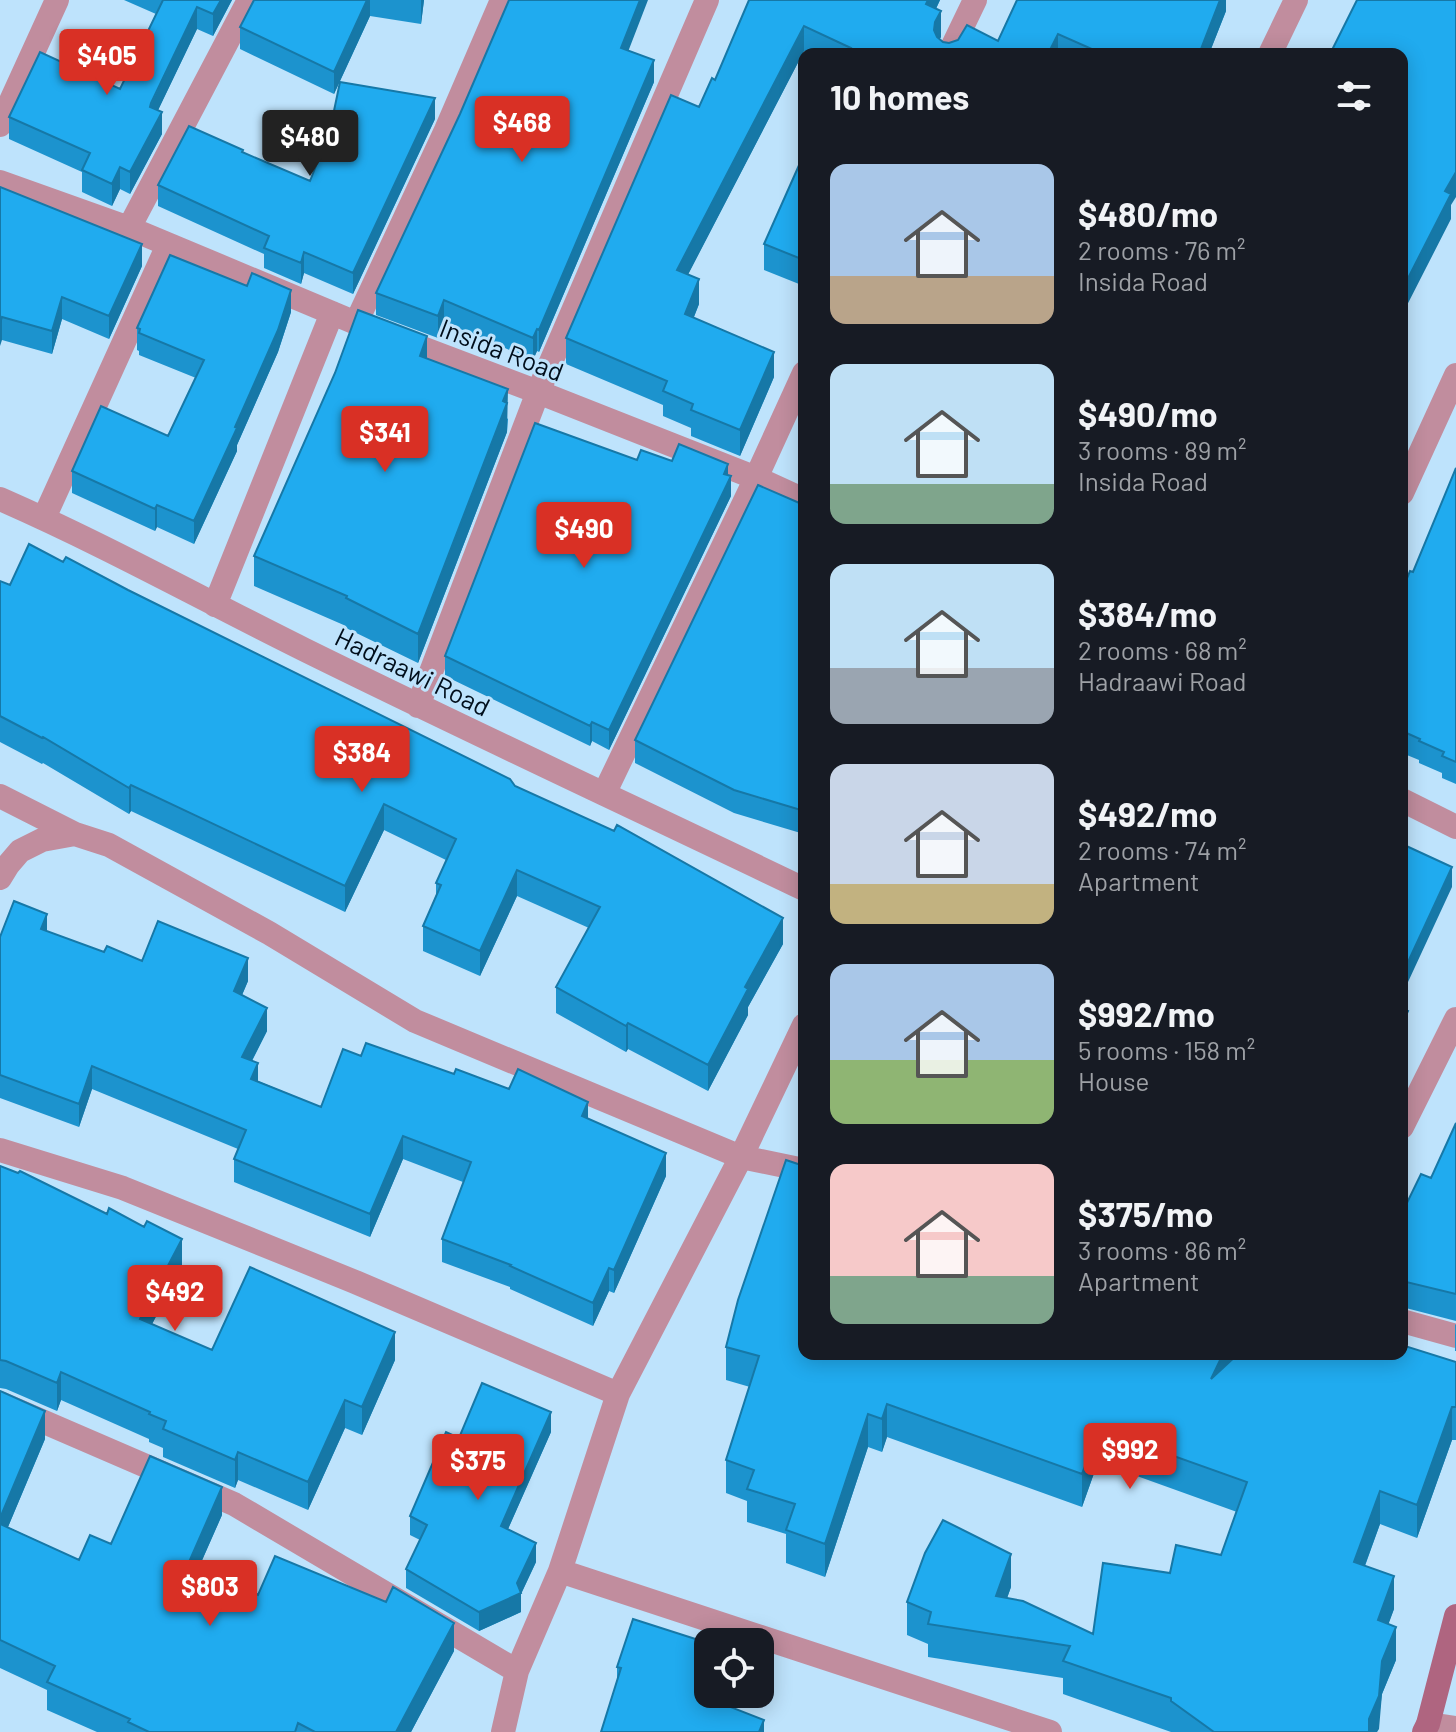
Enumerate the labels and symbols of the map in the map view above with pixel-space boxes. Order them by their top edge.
pin: $405 [60,29,154,97]
pin: $468 [475,96,569,164]
pin: $480 [263,110,357,178]
street label: Insida Road [436,311,568,387]
pin: $341 [338,406,432,474]
pin: $490 [537,502,631,570]
street label: Hadraawi Road [331,620,495,722]
pin: $384 [315,726,409,794]
pin: $492 [128,1265,222,1333]
pin: $992 [1083,1423,1177,1491]
pin: $375 [431,1434,525,1502]
pin: $803 [163,1560,257,1628]

